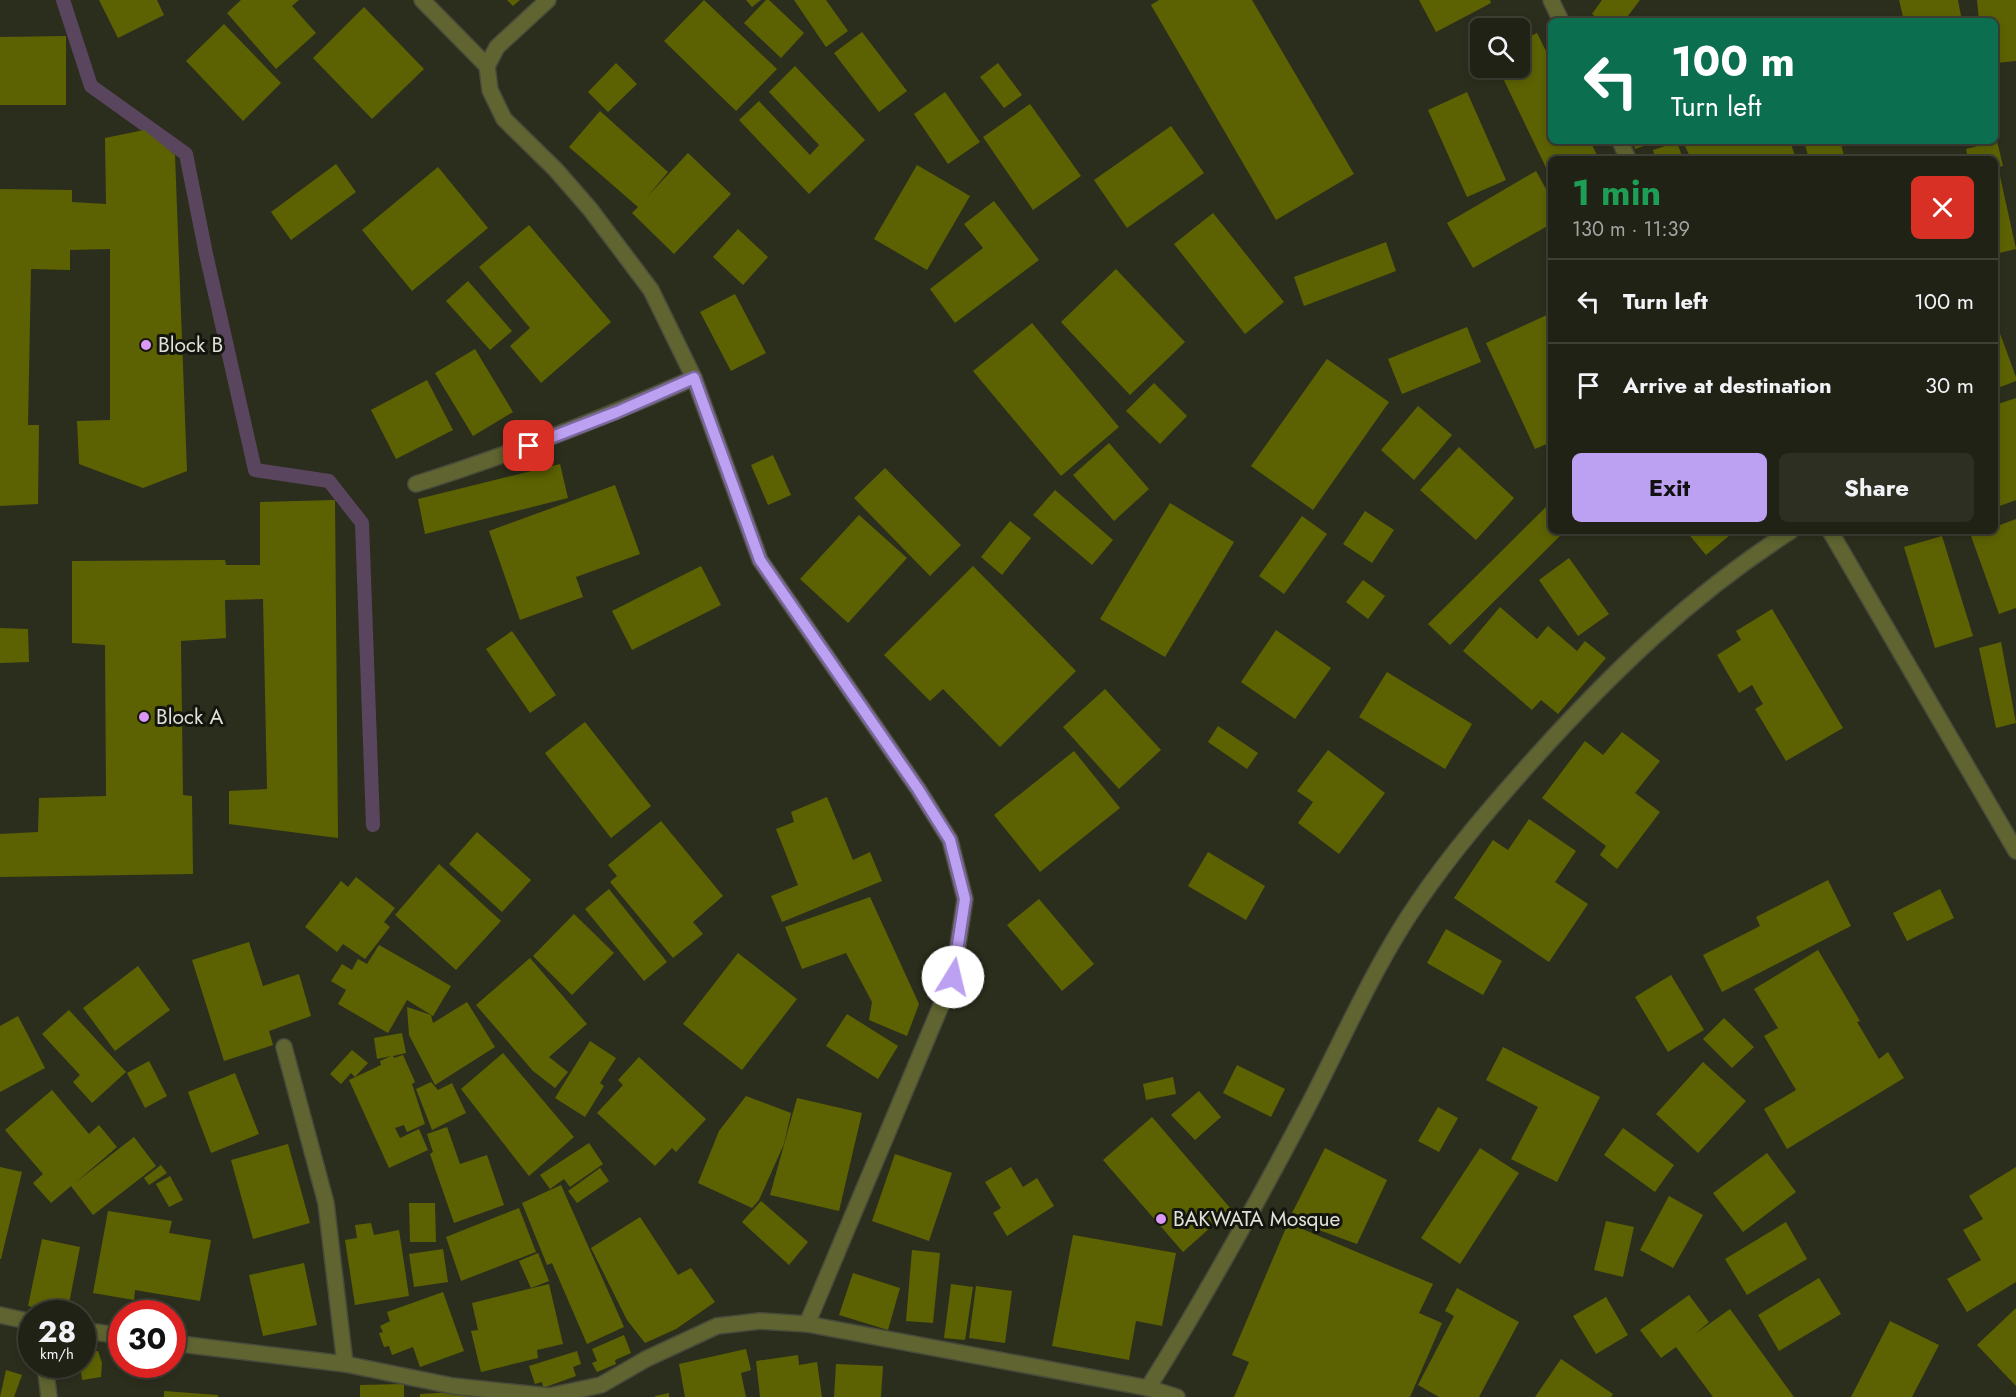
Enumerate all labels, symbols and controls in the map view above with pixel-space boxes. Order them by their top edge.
map controls [1470,18,1530,78]
button: search [1470,18,1530,78]
text: 100 m [1671,31,1795,92]
icon: left [1572,42,1650,120]
text: Turn left [1671,87,1761,126]
text: 1 min [1572,166,1661,218]
button: close [1911,176,1974,239]
text: 130 m · 11:39 [1572,215,1690,244]
icon: left [1572,285,1605,318]
text: Turn left [1623,285,1708,317]
text: 100 m [1914,285,1974,317]
place label: Block B [158,330,223,360]
marker: Block B [139,338,153,352]
icon: arrive [1572,369,1605,402]
text: Arrive at destination [1623,369,1832,401]
text: 30 m [1925,369,1974,401]
pin [503,420,554,471]
icon: arrive [512,429,545,462]
button: Exit [1572,453,1767,522]
button: Share [1779,453,1974,522]
place label: Block A [156,702,224,732]
marker: Block A [137,710,151,724]
position arrow [921,945,985,1009]
place label: BAKWATA Mosque [1173,1204,1341,1234]
marker: BAKWATA Mosque [1154,1212,1168,1226]
speed limit sign: 30 [108,1300,186,1378]
text: 28 [38,1310,76,1353]
text: km/h [40,1343,74,1365]

